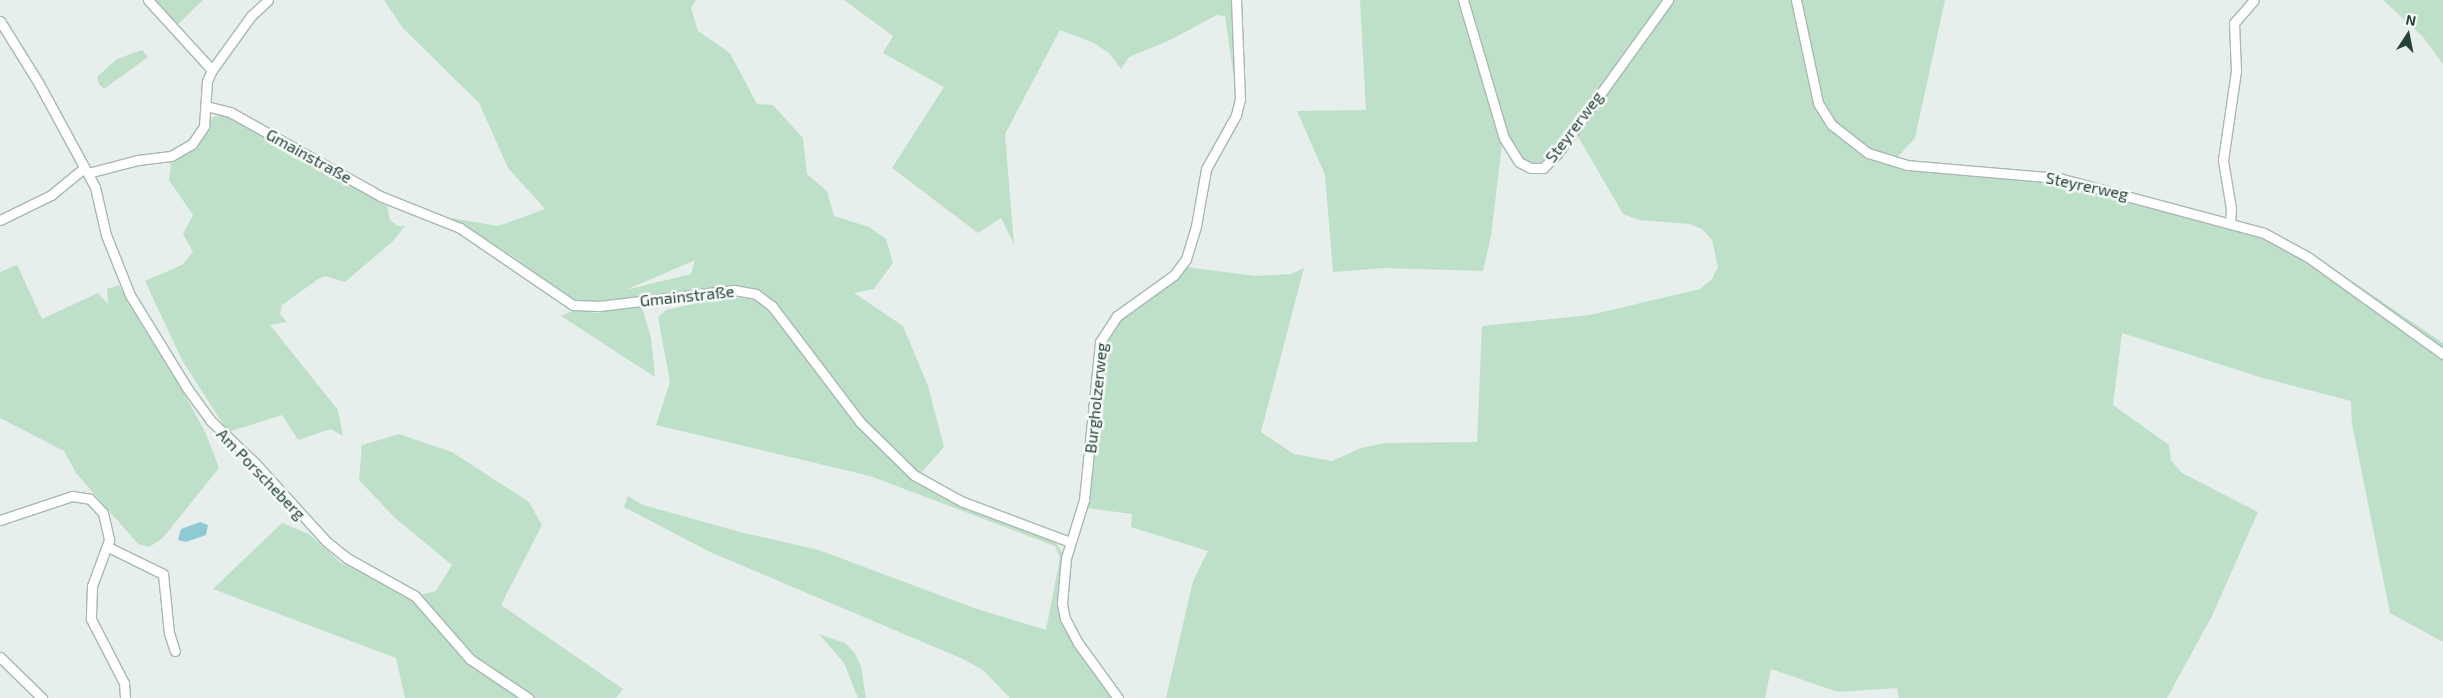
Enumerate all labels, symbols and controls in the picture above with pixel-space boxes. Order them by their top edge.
north arrow [2383,10,2433,60]
text: N [2404,10,2418,29]
street label: Steyrerweg [1541,88,1607,166]
street label: Gmainstraße [263,125,355,187]
street label: Steyrerweg [2044,168,2130,204]
street label: Gmainstraße [639,281,735,311]
street label: Burgholzerweg [1081,342,1111,454]
street label: Am Porscheberg [213,424,309,524]

